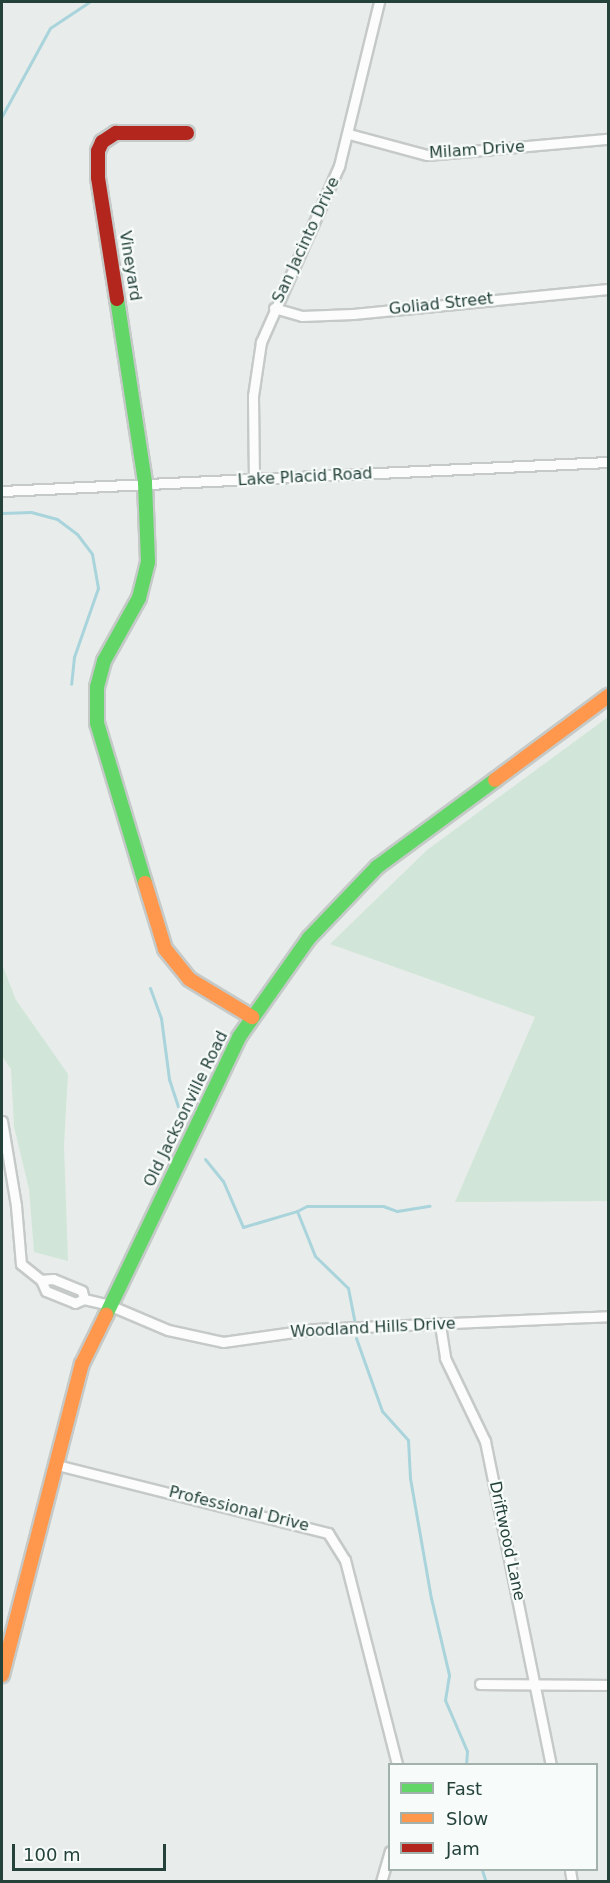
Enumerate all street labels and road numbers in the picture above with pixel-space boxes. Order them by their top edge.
street label: Milam Drive [429,137,525,163]
street label: San Jacinto Drive [268,174,344,306]
street label: Vineyard [115,230,145,302]
street label: Goliad Street [388,289,494,319]
street label: Lake Placid Road [237,464,373,490]
street label: Old Jacksonville Road [140,1028,232,1190]
street label: Woodland Hills Drive [290,1314,456,1342]
street label: Driftwood Lane [485,1480,529,1602]
street label: Professional Drive [167,1482,311,1536]

